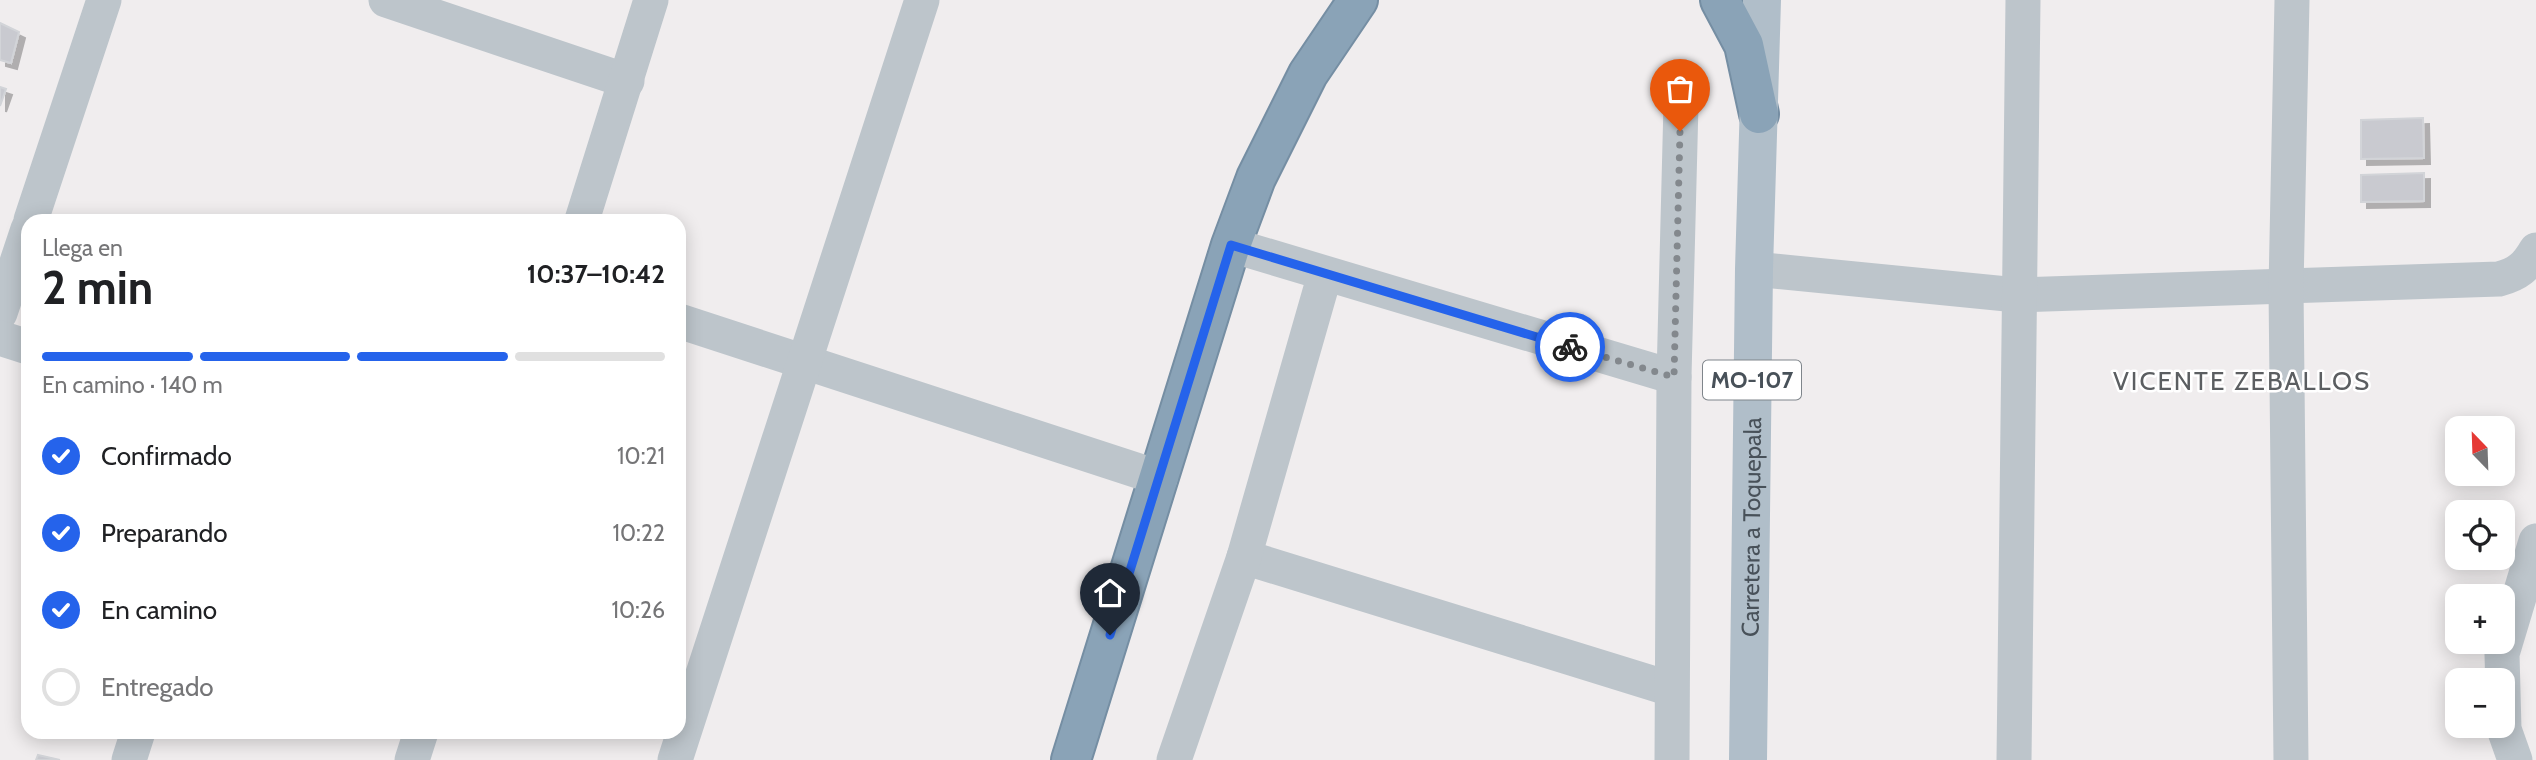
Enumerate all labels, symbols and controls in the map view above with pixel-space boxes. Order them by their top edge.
pin [1650,59,1710,131]
icon: bag [1661,70,1699,108]
text: Llega en [42,234,123,262]
text: 10:37–10:42 [527,258,665,290]
text: 2 min [42,260,153,316]
courier [1535,312,1605,382]
icon: bike [1551,328,1589,366]
road number: MO-107 [1703,360,1801,400]
district label: VICENTE ZEBALLOS [2113,365,2371,397]
text: En camino · 140 m [42,371,223,399]
north arrow [2445,416,2515,486]
map controls [2445,416,2515,738]
street label: Carretera a Toquepala [1735,417,1767,637]
icon: check [42,437,80,475]
text: Confirmado [101,440,232,472]
text: 10:21 [617,442,665,470]
button: locate [2445,500,2515,570]
icon: check [42,514,80,552]
text: Preparando [101,517,228,549]
text: 10:22 [613,519,665,547]
pin [1080,563,1140,635]
icon: home [1091,574,1129,612]
button: + [2445,584,2515,654]
icon: check [42,591,80,629]
text: En camino [101,594,217,626]
text: 10:26 [612,596,665,624]
button: − [2445,668,2515,738]
text: Entregado [101,671,214,703]

